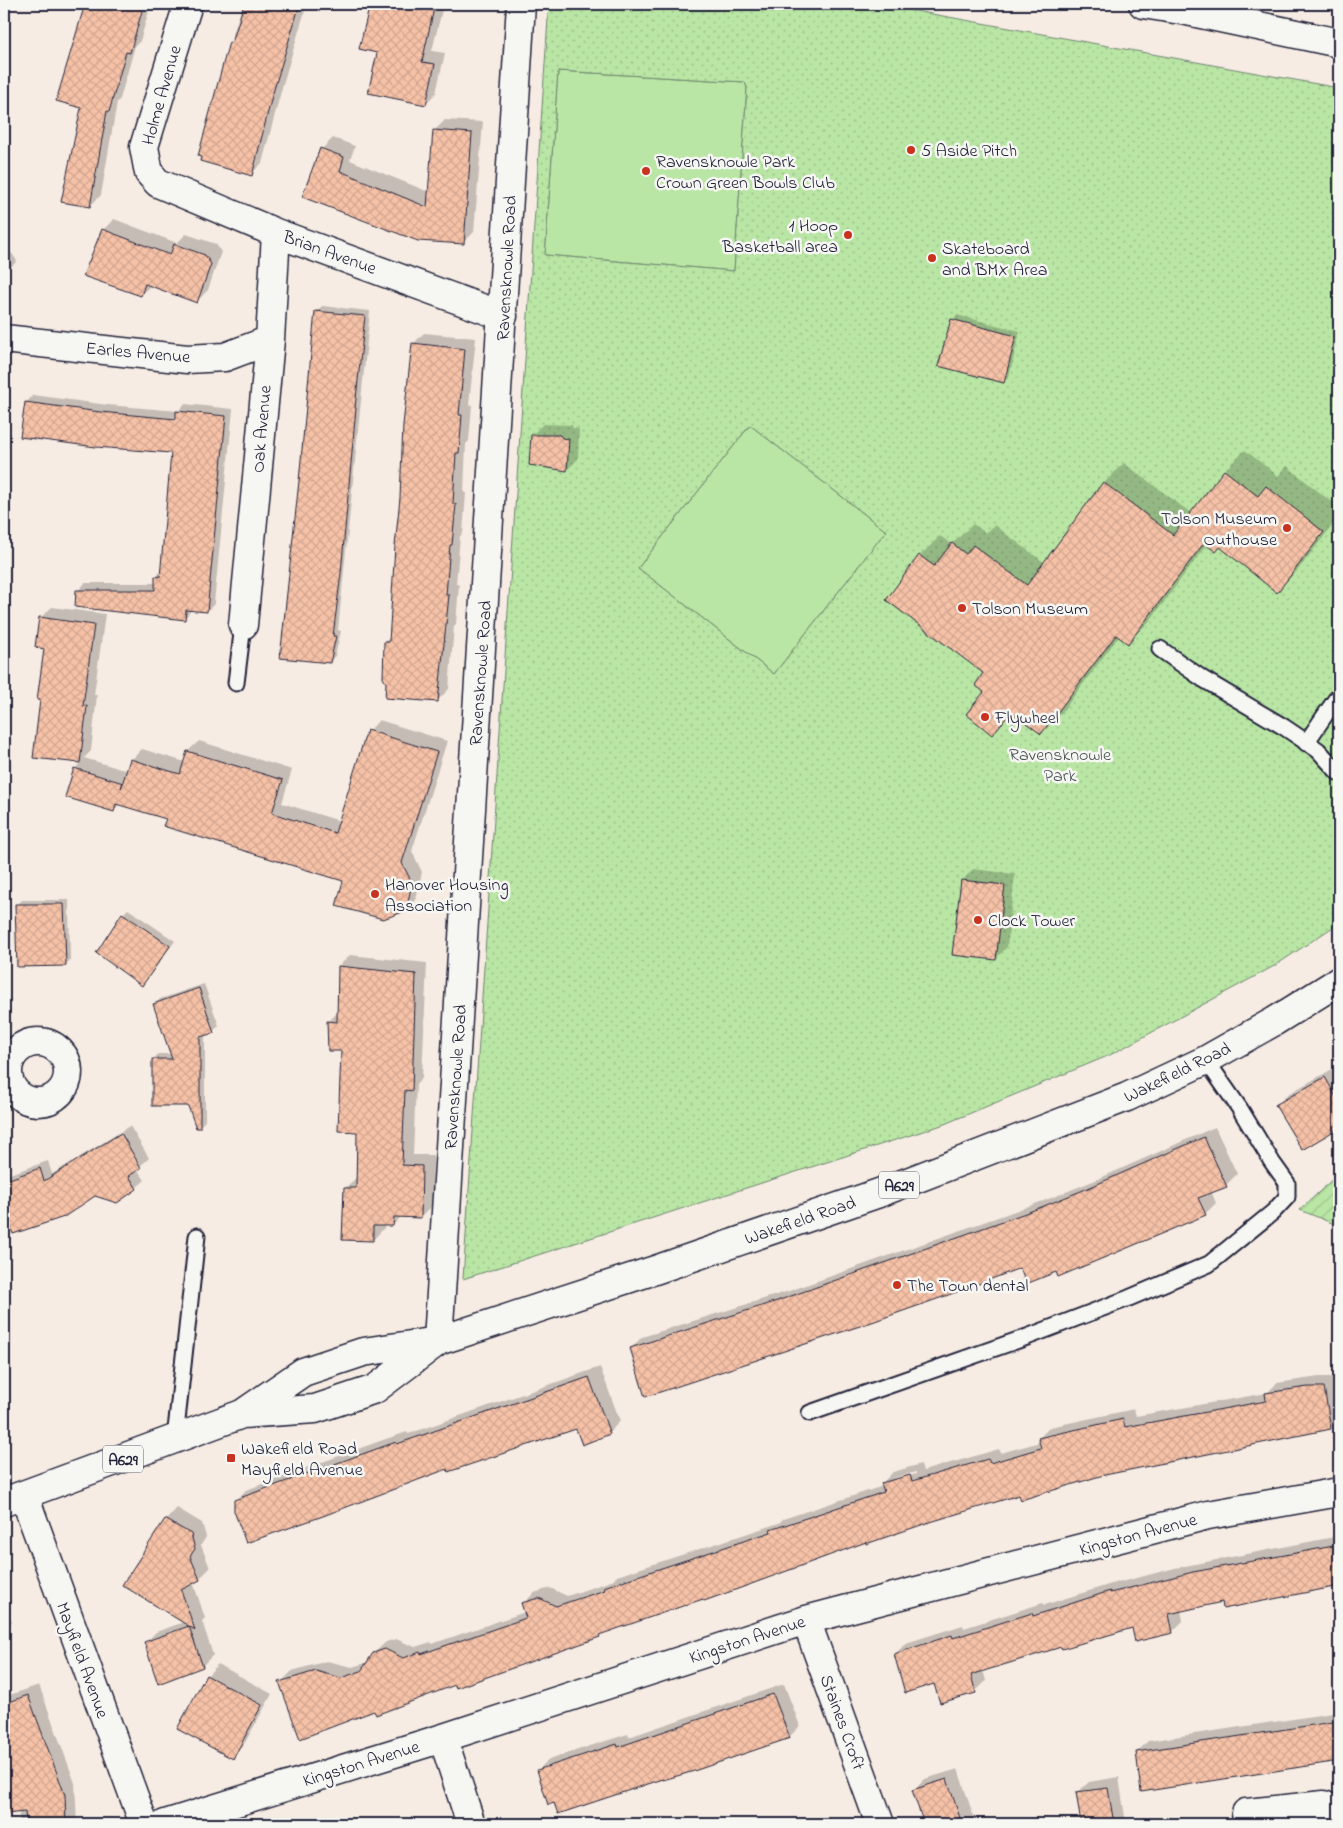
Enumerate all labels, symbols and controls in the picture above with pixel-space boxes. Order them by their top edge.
street label: Holme Avenue [136,42,190,148]
place label: 5 Aside Pitch [921,139,1017,165]
marker: 5 Aside Pitch [905,144,917,156]
place label: Ravensknowle Park Crown Green Bowls Club [656,150,835,197]
marker: Ravensknowle Park Crown Green Bowls Club [640,165,652,177]
street label: Ravensknowle Road [491,195,525,341]
place label: 1 Hoop Basketball area [721,214,838,261]
street label: Brian Avenue [278,225,381,283]
marker: 1 Hoop Basketball area [842,229,854,241]
place label: Skateboard and BMX Area [942,237,1048,284]
marker: Skateboard and BMX Area [926,252,938,264]
street label: Earles Avenue [85,336,192,372]
street label: Oak Avenue [246,383,280,474]
place label: Tolson Museum Outhouse [1161,507,1278,554]
marker: Tolson Museum Outhouse [1281,522,1293,534]
place label: Tolson Museum [972,597,1088,623]
street label: Ravensknowle Road [464,600,500,747]
marker: Tolson Museum [956,602,968,614]
place label: Flywheel [994,706,1059,732]
marker: Flywheel [979,711,991,723]
park label: Ravensknowle Park [1009,743,1112,790]
place label: Hanover Housing Association [385,873,508,920]
marker: Hanover Housing Association [369,888,381,900]
place label: Clock Tower [988,909,1075,935]
marker: Clock Tower [972,914,984,926]
street label: Ravensknowle Road [439,1004,475,1151]
street label: Wakefield Road [1120,1037,1236,1111]
road number: A629 [879,1172,919,1198]
street label: Wakefield Road [742,1191,860,1253]
place label: The Town dental [907,1274,1028,1300]
marker: The Town dental [891,1279,903,1291]
place label: Wakefield Road Mayfield Avenue [241,1437,364,1484]
road number: A629 [103,1446,143,1472]
marker: Wakefield Road Mayfield Avenue [225,1452,237,1464]
street label: Kingston Avenue [1077,1508,1201,1565]
street label: Mayfield Avenue [48,1599,114,1723]
street label: Kingston Avenue [686,1610,810,1673]
street label: Staines Croft [812,1671,870,1774]
street label: Kingston Avenue [300,1735,424,1796]

